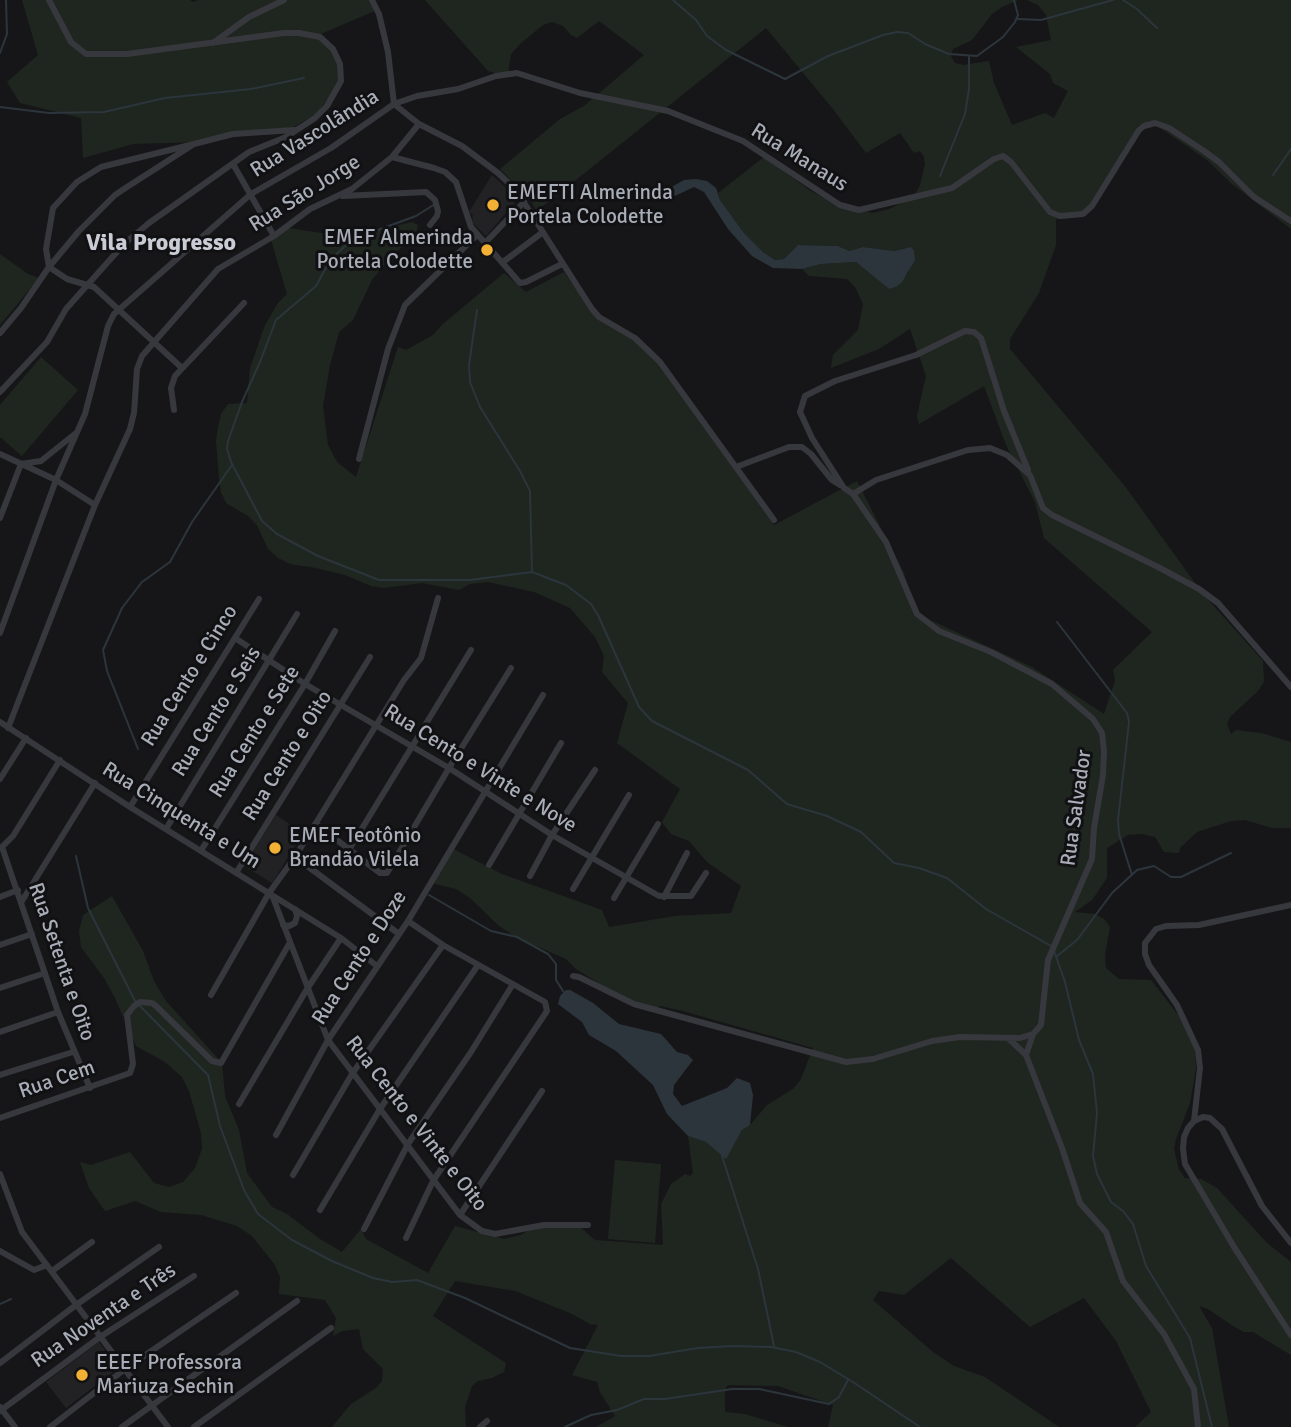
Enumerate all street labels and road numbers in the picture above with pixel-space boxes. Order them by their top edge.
street label: Rua Vascolândia [246,85,384,183]
street label: Rua Manaus [746,118,852,198]
street label: Rua São Jorge [245,150,365,238]
street label: Rua Cento e Cinco [136,601,244,751]
street label: Rua Cento e Seis [167,642,267,782]
street label: Rua Cento e Sete [204,661,306,803]
street label: Rua Cento e Oito [238,686,338,826]
street label: Rua Cento e Vinte e Nove [379,699,581,839]
street label: Rua Salvador [1056,748,1098,868]
street label: Rua Cinquenta e Um [97,757,265,875]
street label: Rua Setenta e Oito [22,880,100,1044]
street label: Rua Cento e Doze [307,886,413,1030]
street label: Rua Cento e Vinte e Oito [340,1031,492,1217]
street label: Rua Cem [16,1055,98,1105]
street label: Rua Noventa e Três [27,1258,181,1374]

